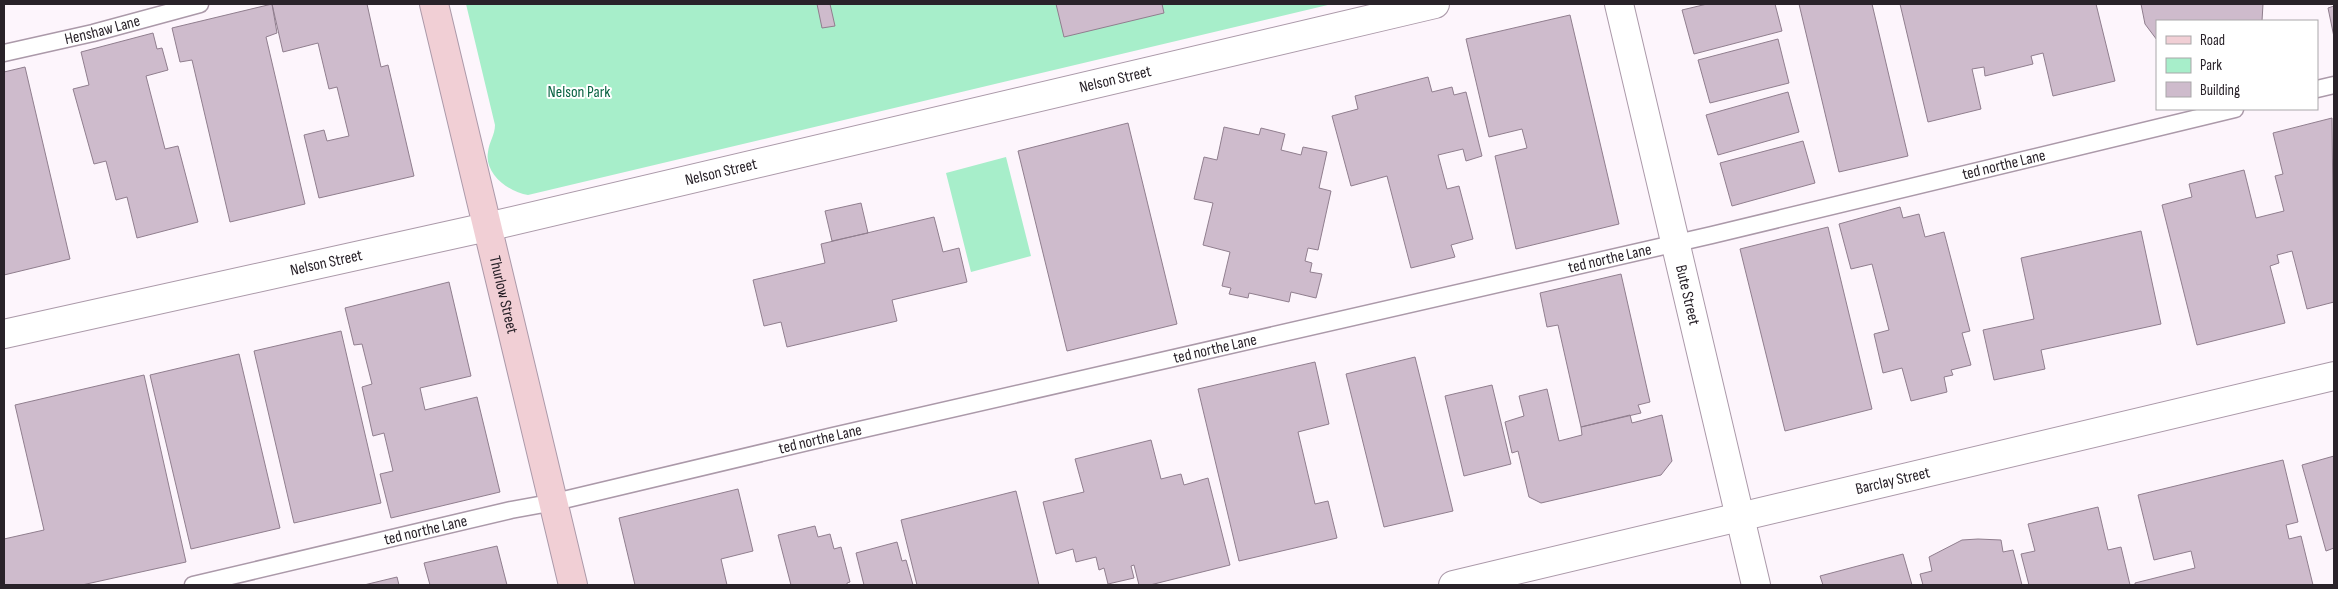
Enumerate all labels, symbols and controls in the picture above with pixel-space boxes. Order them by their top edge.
street label: Henshaw Lane [63,11,142,49]
legend [2156,20,2318,110]
text: Road [2200,31,2225,50]
text: Park [2200,56,2222,75]
street label: Nelson Street [1077,62,1153,97]
text: Building [2200,81,2240,100]
park label: Nelson Park [548,83,610,102]
street label: ted northe Lane [1960,146,2047,184]
street label: Nelson Street [683,154,759,190]
street label: ted northe Lane [1566,240,1653,277]
street label: Nelson Street [288,245,364,280]
street label: Thurlow Street [485,254,522,336]
street label: Bute Street [1671,263,1704,327]
street label: ted northe Lane [1171,330,1258,367]
street label: ted northe Lane [777,420,864,458]
street label: Barclay Street [1854,463,1932,499]
street label: ted northe Lane [382,511,469,549]

